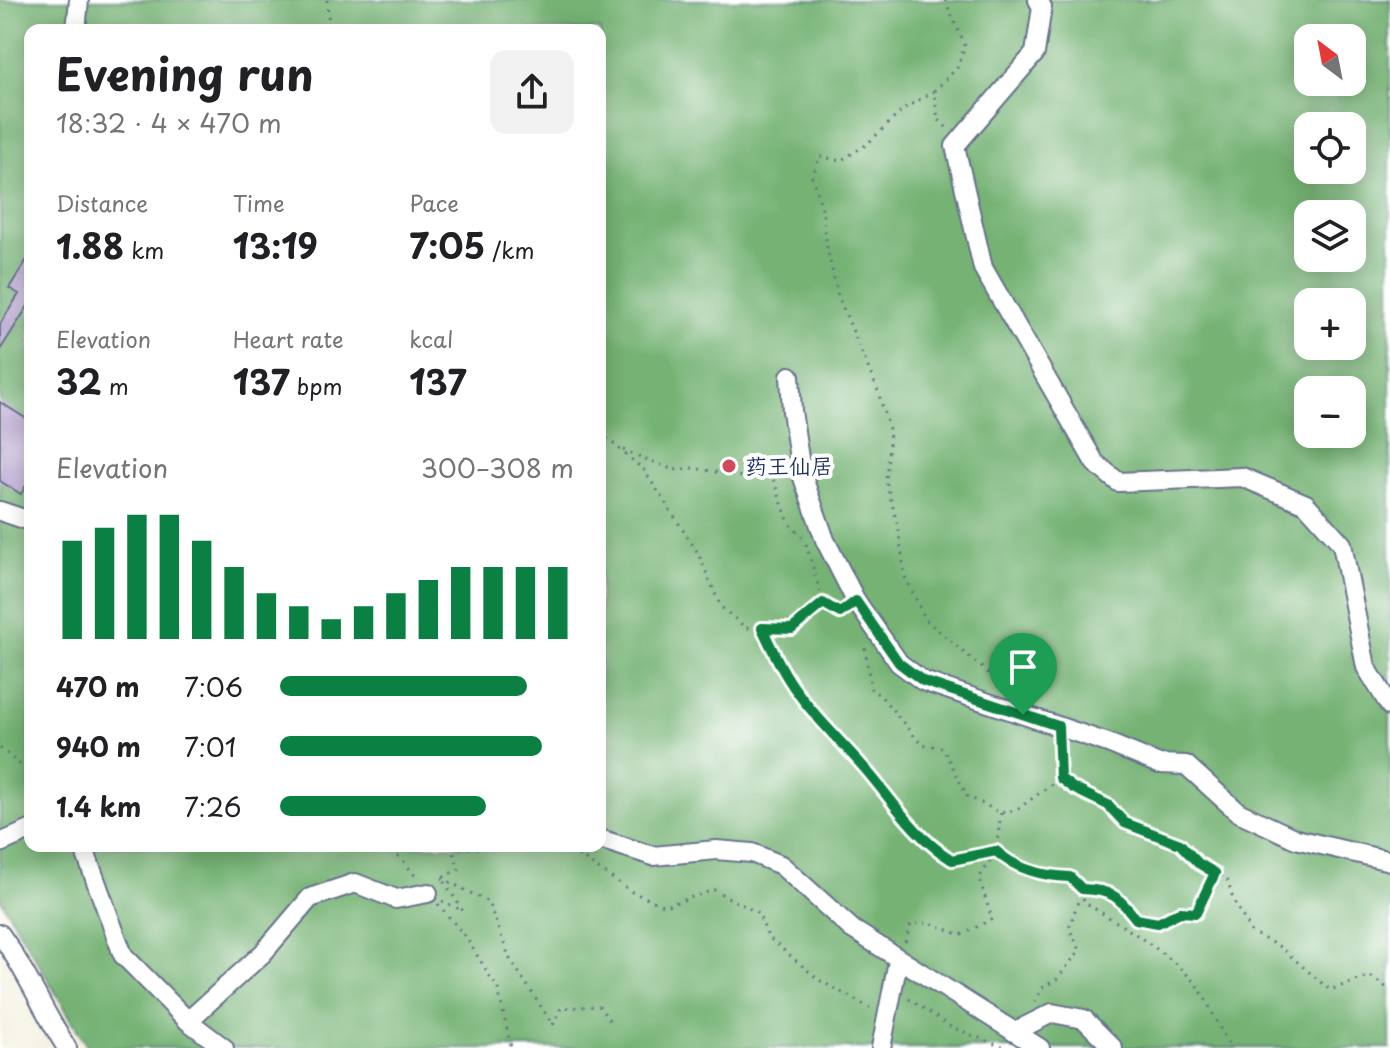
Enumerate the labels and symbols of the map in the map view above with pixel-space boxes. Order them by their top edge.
north arrow [1294,24,1366,96]
place label: 药王仙居 [745,448,833,481]
marker: 药王仙居 [720,457,738,475]
pin [989,633,1057,715]

